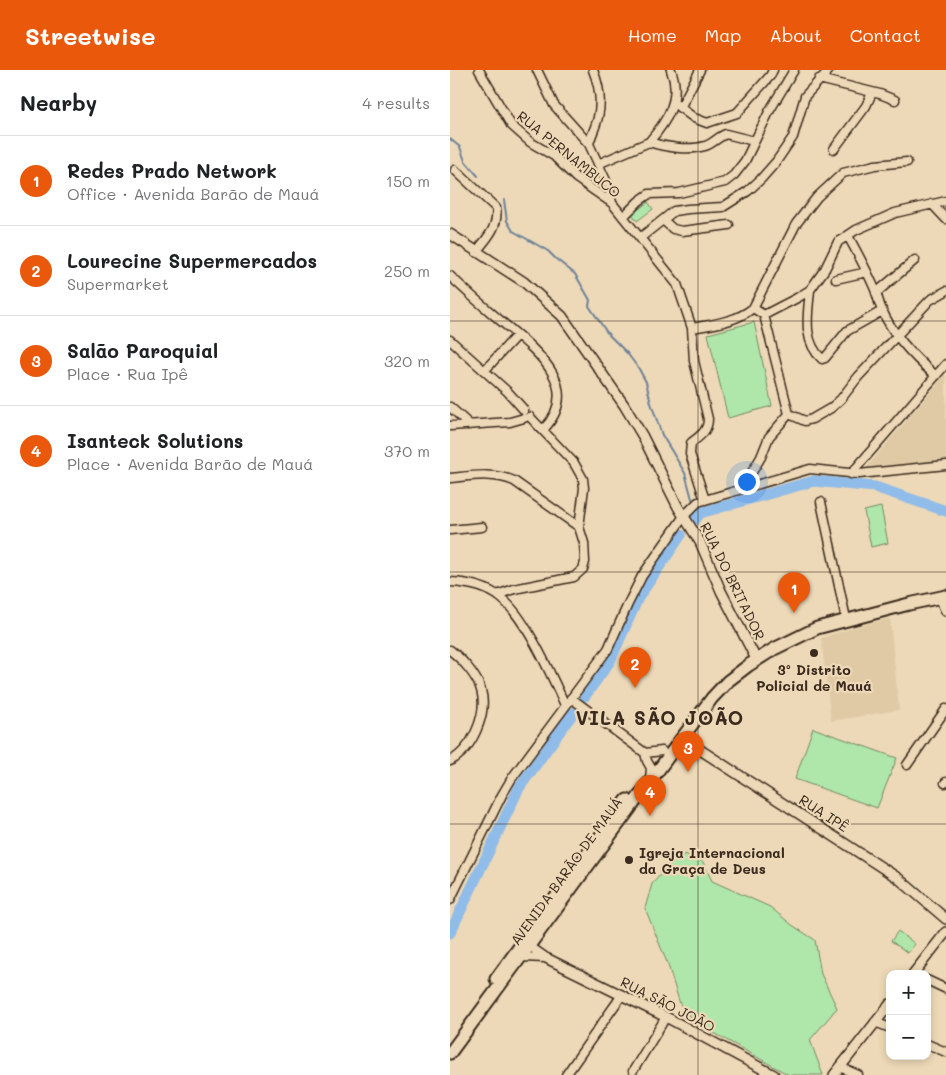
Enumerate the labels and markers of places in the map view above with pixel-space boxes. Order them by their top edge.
pin: 1 [778,572,810,613]
pin: 2 [619,647,651,688]
marker: 3º Distrito Policial de Mauá [808,647,820,659]
place label: 3º Distrito Policial de Mauá [756,660,872,695]
pin: 3 [672,731,704,772]
pin: 4 [634,775,666,816]
place label: Igreja Internacional da Graça de Deus [639,843,785,878]
marker: Igreja Internacional da Graça de Deus [623,854,635,866]

